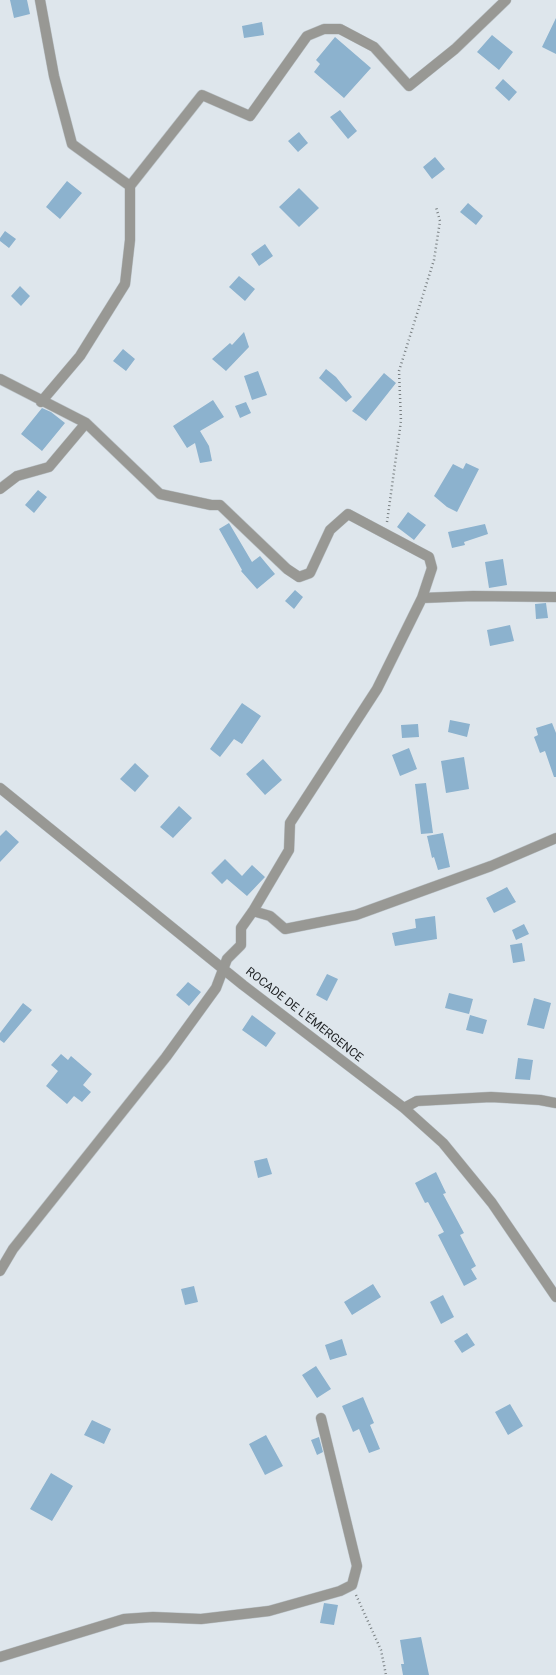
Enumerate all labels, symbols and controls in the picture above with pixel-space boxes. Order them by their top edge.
street label: ROCADE DE L'ÉMERGENCE [242,965,366,1065]

